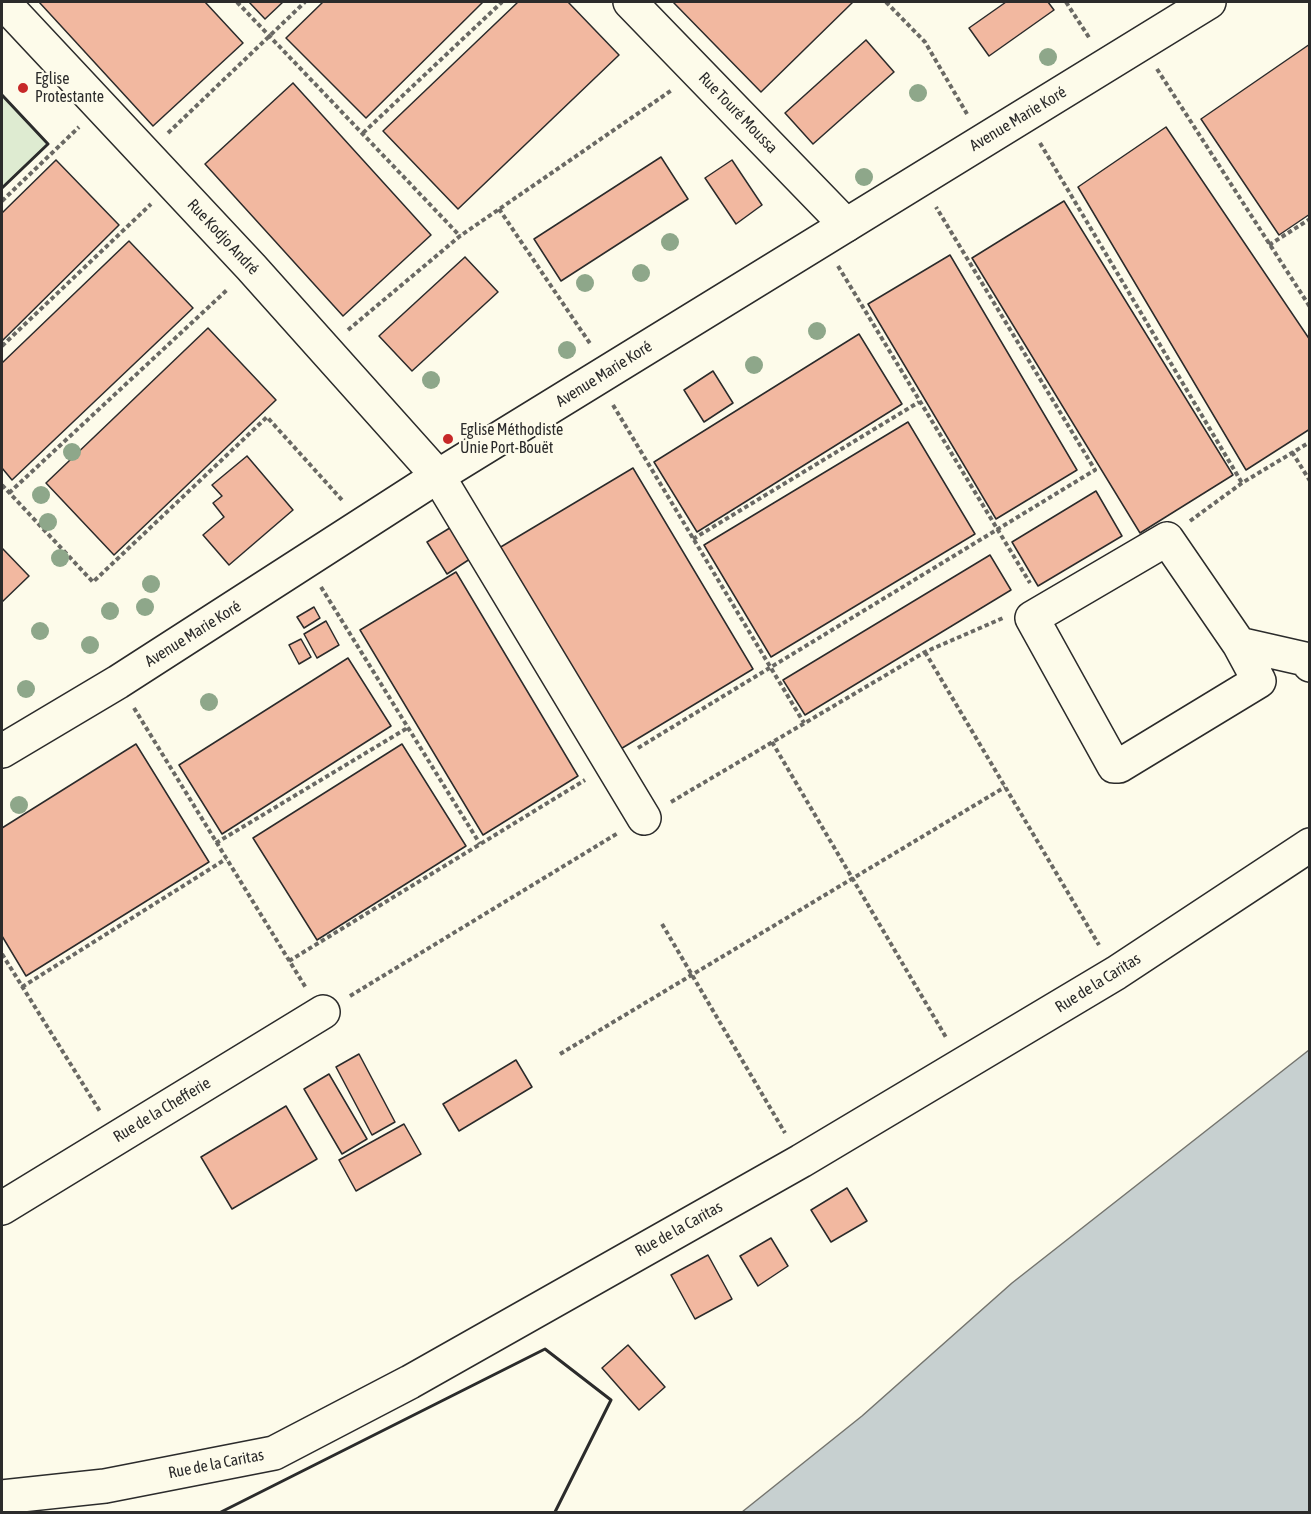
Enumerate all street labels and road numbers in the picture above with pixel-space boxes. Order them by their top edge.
street label: Rue Touré Moussa [694,68,782,158]
street label: Avenue Marie Koré [966,83,1070,155]
street label: Rue Kodjo André [183,195,263,279]
street label: Avenue Marie Koré [552,337,656,411]
street label: Avenue Marie Koré [141,597,245,671]
street label: Rue de la Caritas [1052,949,1144,1017]
street label: Rue de la Chefferie [110,1073,214,1147]
street label: Rue de la Caritas [632,1197,726,1261]
street label: Rue de la Caritas [167,1445,265,1483]

